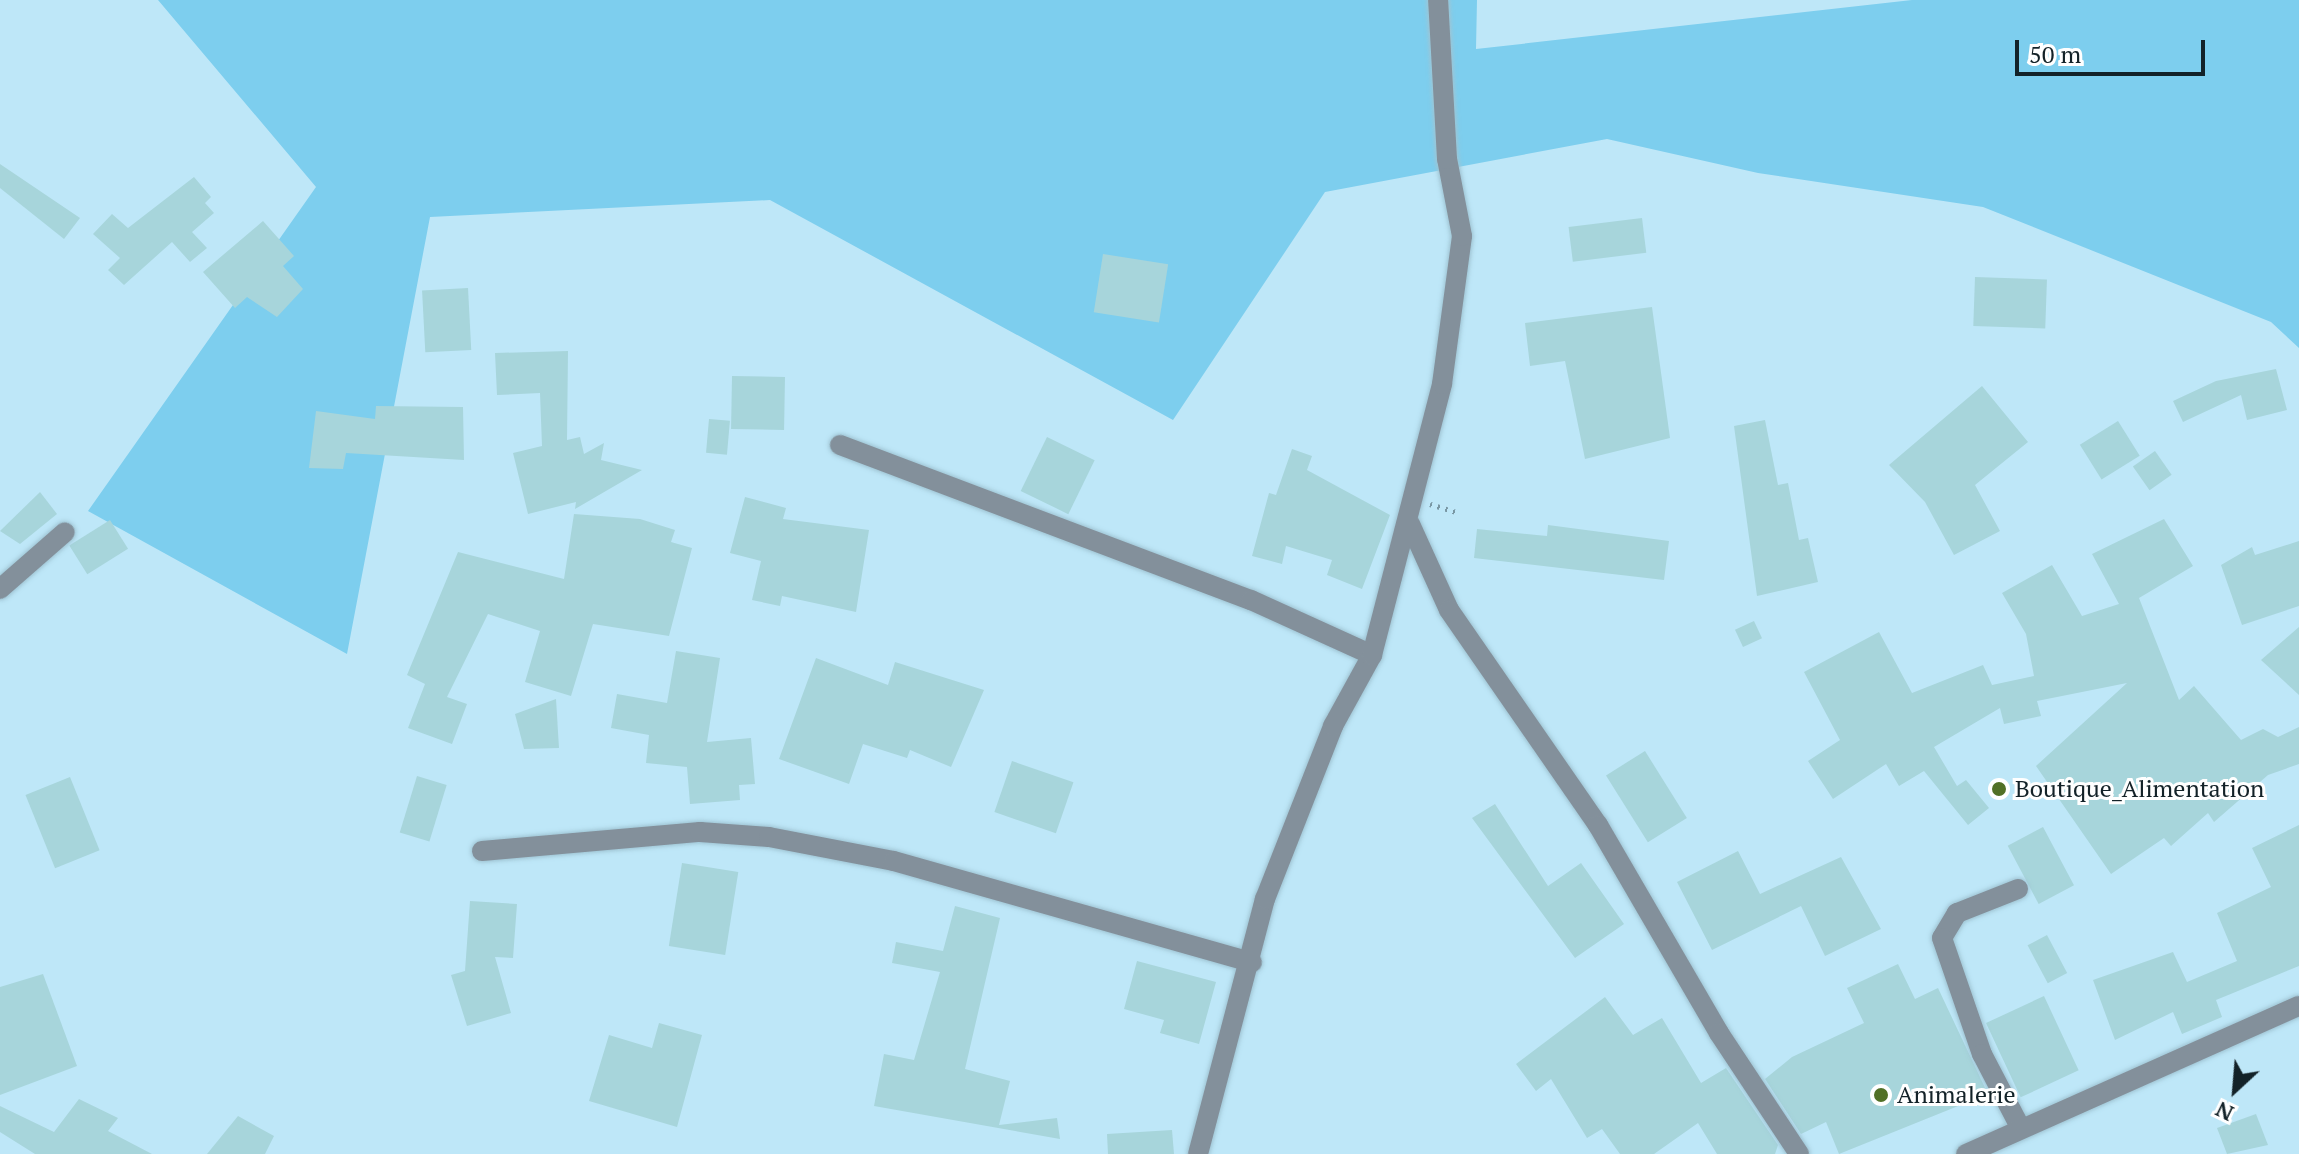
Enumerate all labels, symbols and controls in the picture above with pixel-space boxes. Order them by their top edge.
scale bar [2019,24,2209,74]
text: 50 m [2029,38,2081,70]
place label: Boutique_Alimentation [2015,775,2264,803]
marker: Boutique_Alimentation [1990,780,2008,798]
north arrow [2195,1050,2275,1130]
place label: Animalerie [1897,1081,2016,1109]
marker: Animalerie [1872,1086,1890,1104]
text: N [2210,1095,2238,1129]

